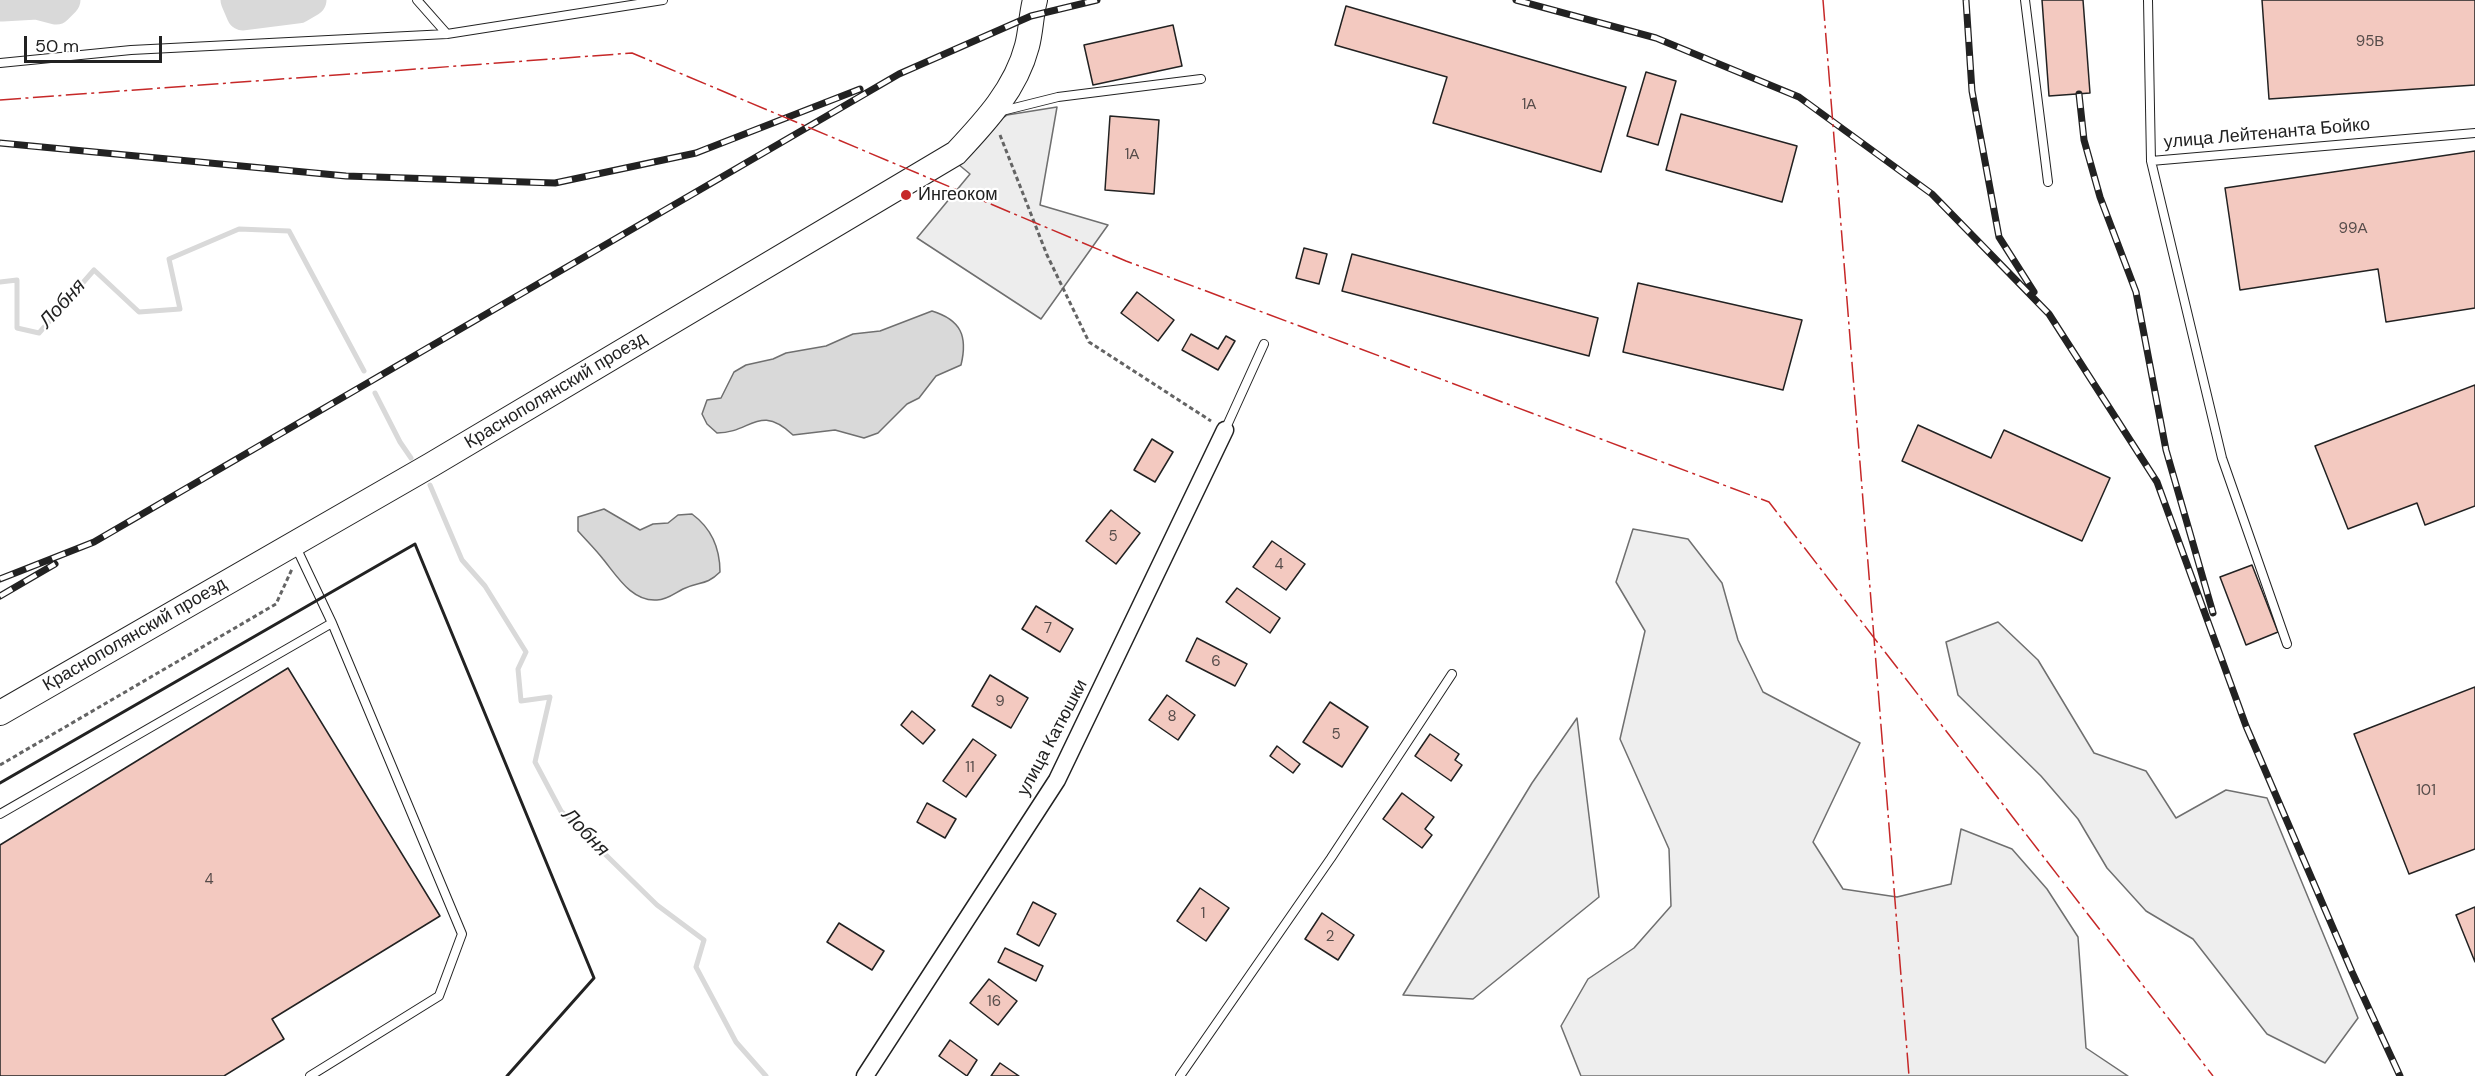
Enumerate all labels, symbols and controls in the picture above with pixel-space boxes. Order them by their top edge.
scale bar [27,24,165,62]
house number: 95В [2356,33,2384,51]
text: 50 m [35,34,79,58]
house number: 1А [1522,96,1536,114]
street label: улица Лейтенанта Бойко [2163,114,2371,154]
house number: 1А [1125,146,1139,164]
place label: Ингеоком [918,184,998,206]
marker: Ингеоком [899,188,913,202]
house number: 99А [2339,220,2367,238]
water label: Лобня [35,275,91,333]
street label: Краснополянский проезд [461,328,651,454]
house number: 5 [1108,528,1118,546]
house number: 4 [1274,556,1284,574]
street label: Краснополянский проезд [39,574,231,696]
house number: 7 [1044,620,1052,638]
house number: 6 [1211,653,1221,671]
street label: улица Катюшки [1013,676,1093,800]
house number: 9 [995,693,1005,711]
house number: 8 [1167,708,1177,726]
house number: 5 [1331,726,1341,744]
house number: 11 [965,759,975,777]
house number: 101 [2416,782,2436,800]
water label: Лобня [556,804,614,862]
house number: 4 [204,871,214,889]
house number: 1 [1201,905,1205,923]
house number: 2 [1326,928,1334,946]
house number: 16 [987,993,1001,1011]

